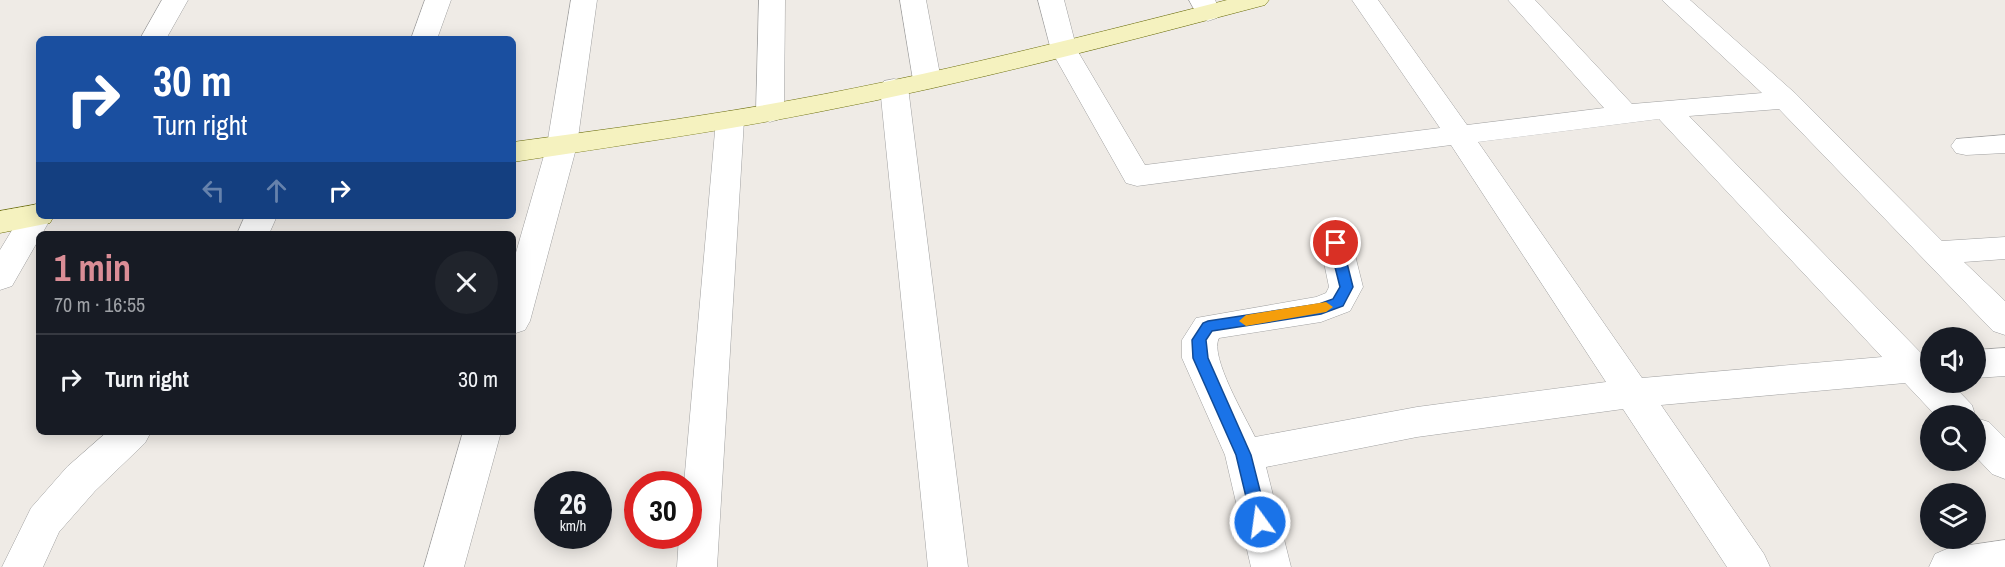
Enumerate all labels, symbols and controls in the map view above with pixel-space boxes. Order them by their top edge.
text: 30 m [153,53,232,109]
icon: right [54,60,132,138]
text: Turn right [153,107,247,143]
icon: left [197,174,230,207]
icon: ahead [260,174,293,207]
icon: right [323,174,356,207]
pin [1310,217,1361,268]
icon: arrive [1319,226,1352,259]
text: 1 min [54,244,131,292]
button: close [435,251,498,314]
text: 70 m · 16:55 [54,291,145,318]
map controls [1920,327,1986,549]
button: sound [1920,327,1986,393]
icon: right [54,363,87,396]
text: Turn right [105,364,189,394]
text: 30 m [458,364,498,394]
button: search [1920,405,1986,471]
speed limit sign: 30 [624,471,702,549]
text: 26 [559,483,587,523]
button: layers [1920,483,1986,549]
position arrow [1228,490,1292,554]
text: km/h [560,515,586,536]

